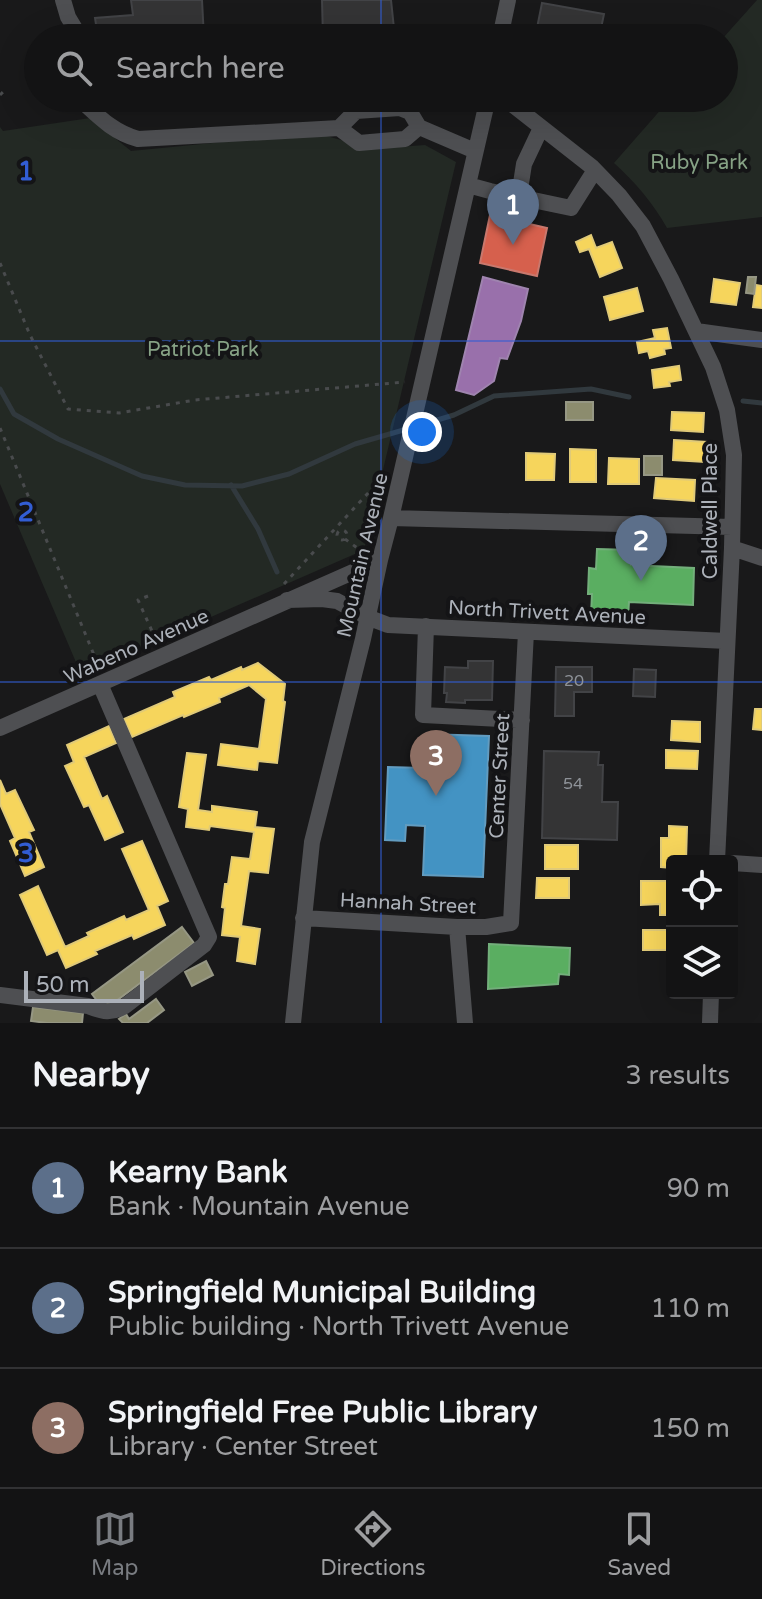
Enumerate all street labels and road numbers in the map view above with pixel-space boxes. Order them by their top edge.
street label: Caldwell Place [699,443,723,579]
street label: Mountain Avenue [332,471,394,640]
street label: North Trivett Avenue [447,596,646,630]
street label: Wabeno Avenue [60,604,212,690]
street label: Center Street [485,712,515,839]
street label: Hannah Street [339,888,477,920]

